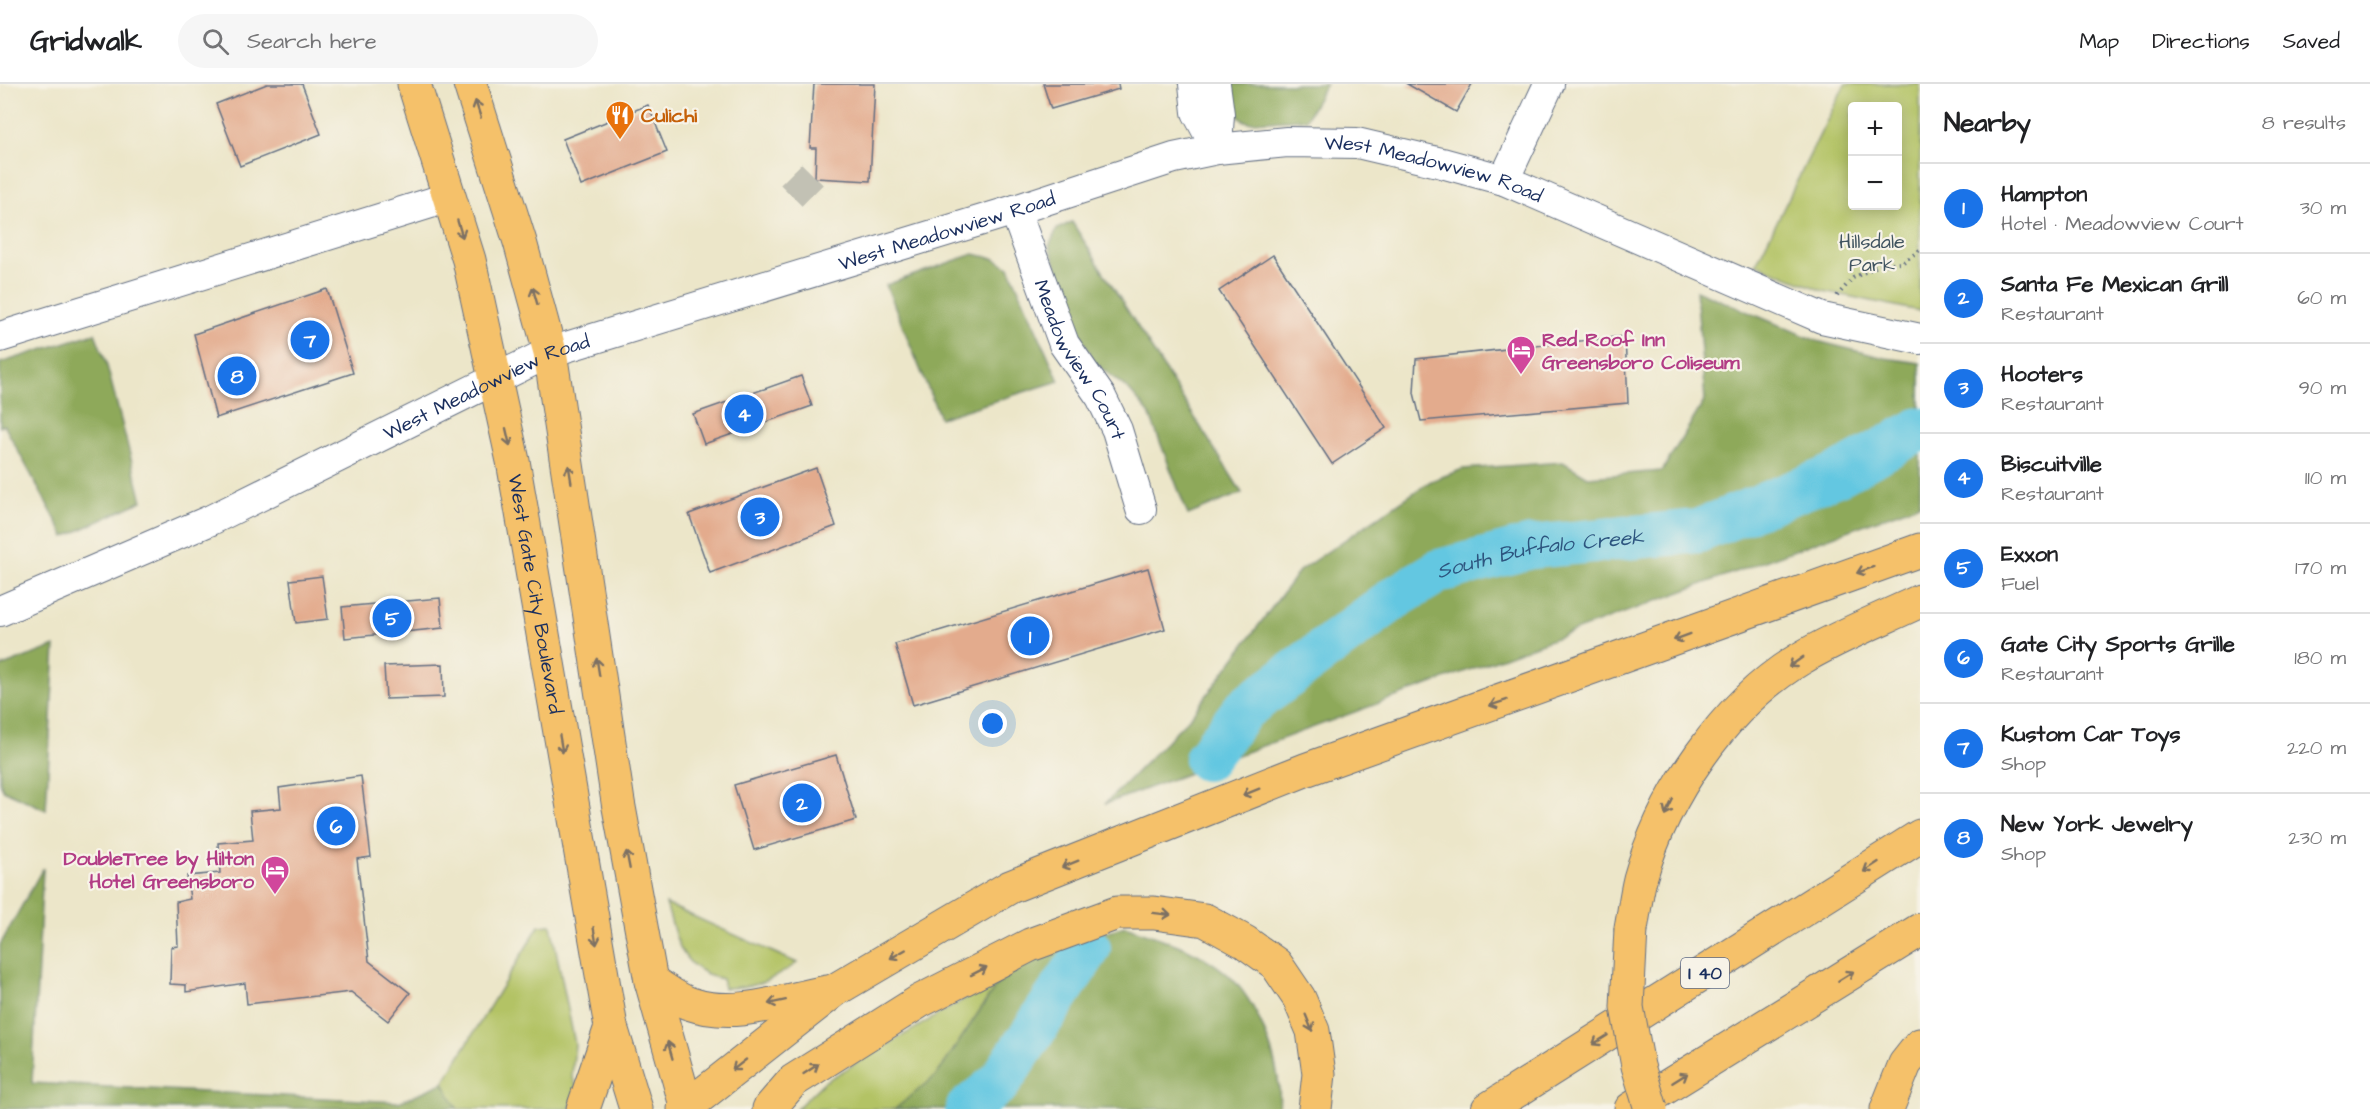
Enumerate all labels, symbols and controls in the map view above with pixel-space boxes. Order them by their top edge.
search box [178,14,598,68]
text: Gridwalk [30,22,142,61]
icon: search [199,25,232,58]
text: Search here [247,26,377,57]
text: Map [2079,27,2119,56]
text: Directions [2152,27,2250,56]
text: Saved [2283,27,2340,56]
restaurant icon: Culichi [604,99,636,141]
one-way arrow [472,100,483,119]
place label: Culichi [641,102,698,130]
map controls [1848,102,1902,210]
button: + [1848,102,1902,156]
text: Nearby [1944,105,2031,141]
text: 8 results [2262,109,2346,137]
street label: West Meadowview Road [1324,130,1547,210]
button: − [1848,156,1902,210]
text: Hampton [2001,179,2087,210]
street label: West Meadowview Road [835,185,1059,278]
text: 1 [1962,194,1965,222]
text: 30 m [2300,194,2346,222]
text: Hotel · Meadowview Court [2001,210,2244,238]
one-way arrow [455,219,466,238]
park label: Hillsdale Park [1839,228,1905,279]
text: Santa Fe Mexican Grill [2001,269,2229,300]
street label: Meadowview Court [1027,276,1132,443]
text: 2 [1958,284,1969,312]
text: 60 m [2297,284,2346,312]
one-way arrow [528,287,540,306]
text: Restaurant [2001,300,2104,328]
pin: 7 [290,318,330,362]
place label: Red Roof Inn Greensboro Coliseum [1542,326,1740,377]
street label: West Meadowview Road [379,328,593,448]
hotel icon: Red Roof Inn Greensboro Coliseum [1505,334,1537,376]
pin: 8 [218,354,256,398]
text: Hooters [2001,359,2083,390]
text: 3 [1958,374,1969,402]
text: 90 m [2298,374,2346,402]
text: Restaurant [2001,390,2104,418]
pin: 4 [724,392,764,436]
one-way arrow [502,427,514,446]
text: Biscuitville [2001,449,2102,480]
text: 4 [1957,464,1970,492]
text: 110 m [2305,464,2346,492]
one-way arrow [564,465,575,485]
street label: West Gate City Boulevard [501,472,570,716]
text: Restaurant [2001,480,2104,508]
pin: 3 [740,494,780,540]
water label: South Buffalo Creek [1434,522,1646,586]
text: Exxon [2001,539,2058,570]
text: 5 [1956,554,1971,582]
text: 170 m [2295,554,2346,582]
one-way arrow [1856,566,1875,577]
text: Fuel [2001,570,2039,598]
pin: 5 [372,596,412,640]
pin: 1 [1010,614,1050,658]
text: Gate City Sports Grille [2001,629,2235,660]
one-way arrow [1673,632,1692,643]
text: 6 [1957,644,1970,672]
text: 180 m [2294,644,2346,672]
one-way arrow [1789,656,1805,668]
one-way arrow [593,658,604,677]
text: Restaurant [2001,660,2104,688]
one-way arrow [1489,699,1508,710]
your location [978,709,1007,738]
text: Kustom Car Toys [2001,719,2181,750]
one-way arrow [556,733,567,753]
text: 7 [1957,734,1970,762]
text: 220 m [2287,734,2346,762]
text: Shop [2001,750,2046,778]
pin: 2 [782,780,822,826]
one-way arrow [1242,787,1261,798]
one-way arrow [1663,797,1675,815]
pin: 6 [316,804,356,848]
text: New York Jewelry [2001,809,2193,840]
text: 8 [1957,824,1970,852]
text: 230 m [2288,824,2346,852]
text: Shop [2001,840,2046,868]
place label: DoubleTree by Hilton Hotel Greensboro [63,845,255,896]
one-way arrow [623,850,634,870]
hotel icon: DoubleTree by Hilton Hotel Greensboro [259,854,291,896]
one-way arrow [1061,859,1079,870]
one-way arrow [1863,862,1880,874]
one-way arrow [1151,909,1171,920]
one-way arrow [590,925,601,945]
one-way arrow [889,949,907,960]
road number: I 40 [1681,958,1729,988]
one-way arrow [970,965,987,977]
one-way arrow [1837,969,1854,981]
one-way arrow [768,996,787,1008]
one-way arrow [1304,1013,1315,1032]
one-way arrow [1592,1034,1609,1046]
one-way arrow [664,1041,675,1060]
one-way arrow [731,1058,747,1071]
one-way arrow [802,1063,819,1075]
one-way arrow [1672,1072,1689,1085]

